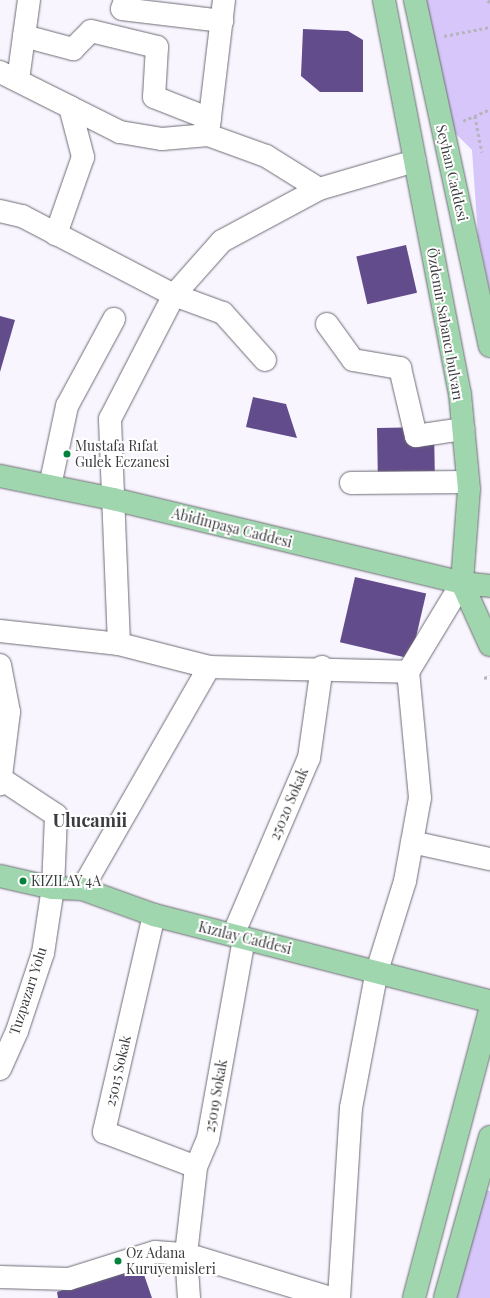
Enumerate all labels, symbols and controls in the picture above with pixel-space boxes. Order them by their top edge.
street label: Seyhan Caddesi [433,123,471,223]
street label: Özdemir Sabancı bulvarı [423,246,467,402]
place label: Mustafa Rıfat Gulek Eczanesi [75,438,170,470]
marker: Mustafa Rıfat Gulek Eczanesi [62,449,72,459]
street label: Abidinpaşa Caddesi [170,505,294,551]
street label: 25020 Sokak [266,765,312,843]
district label: Ulucamii [53,809,127,831]
place label: KIZILAY 4A [31,873,102,889]
marker: KIZILAY 4A [18,876,28,886]
street label: Kızılay Caddesi [196,918,294,958]
street label: Tuzpazarı Yolu [6,945,50,1037]
street label: 25015 Sokak [102,1034,134,1108]
street label: 25019 Sokak [201,1058,231,1134]
place label: Oz Adana Kuruyemisleri [126,1245,216,1278]
marker: Oz Adana Kuruyemisleri [113,1256,123,1266]

